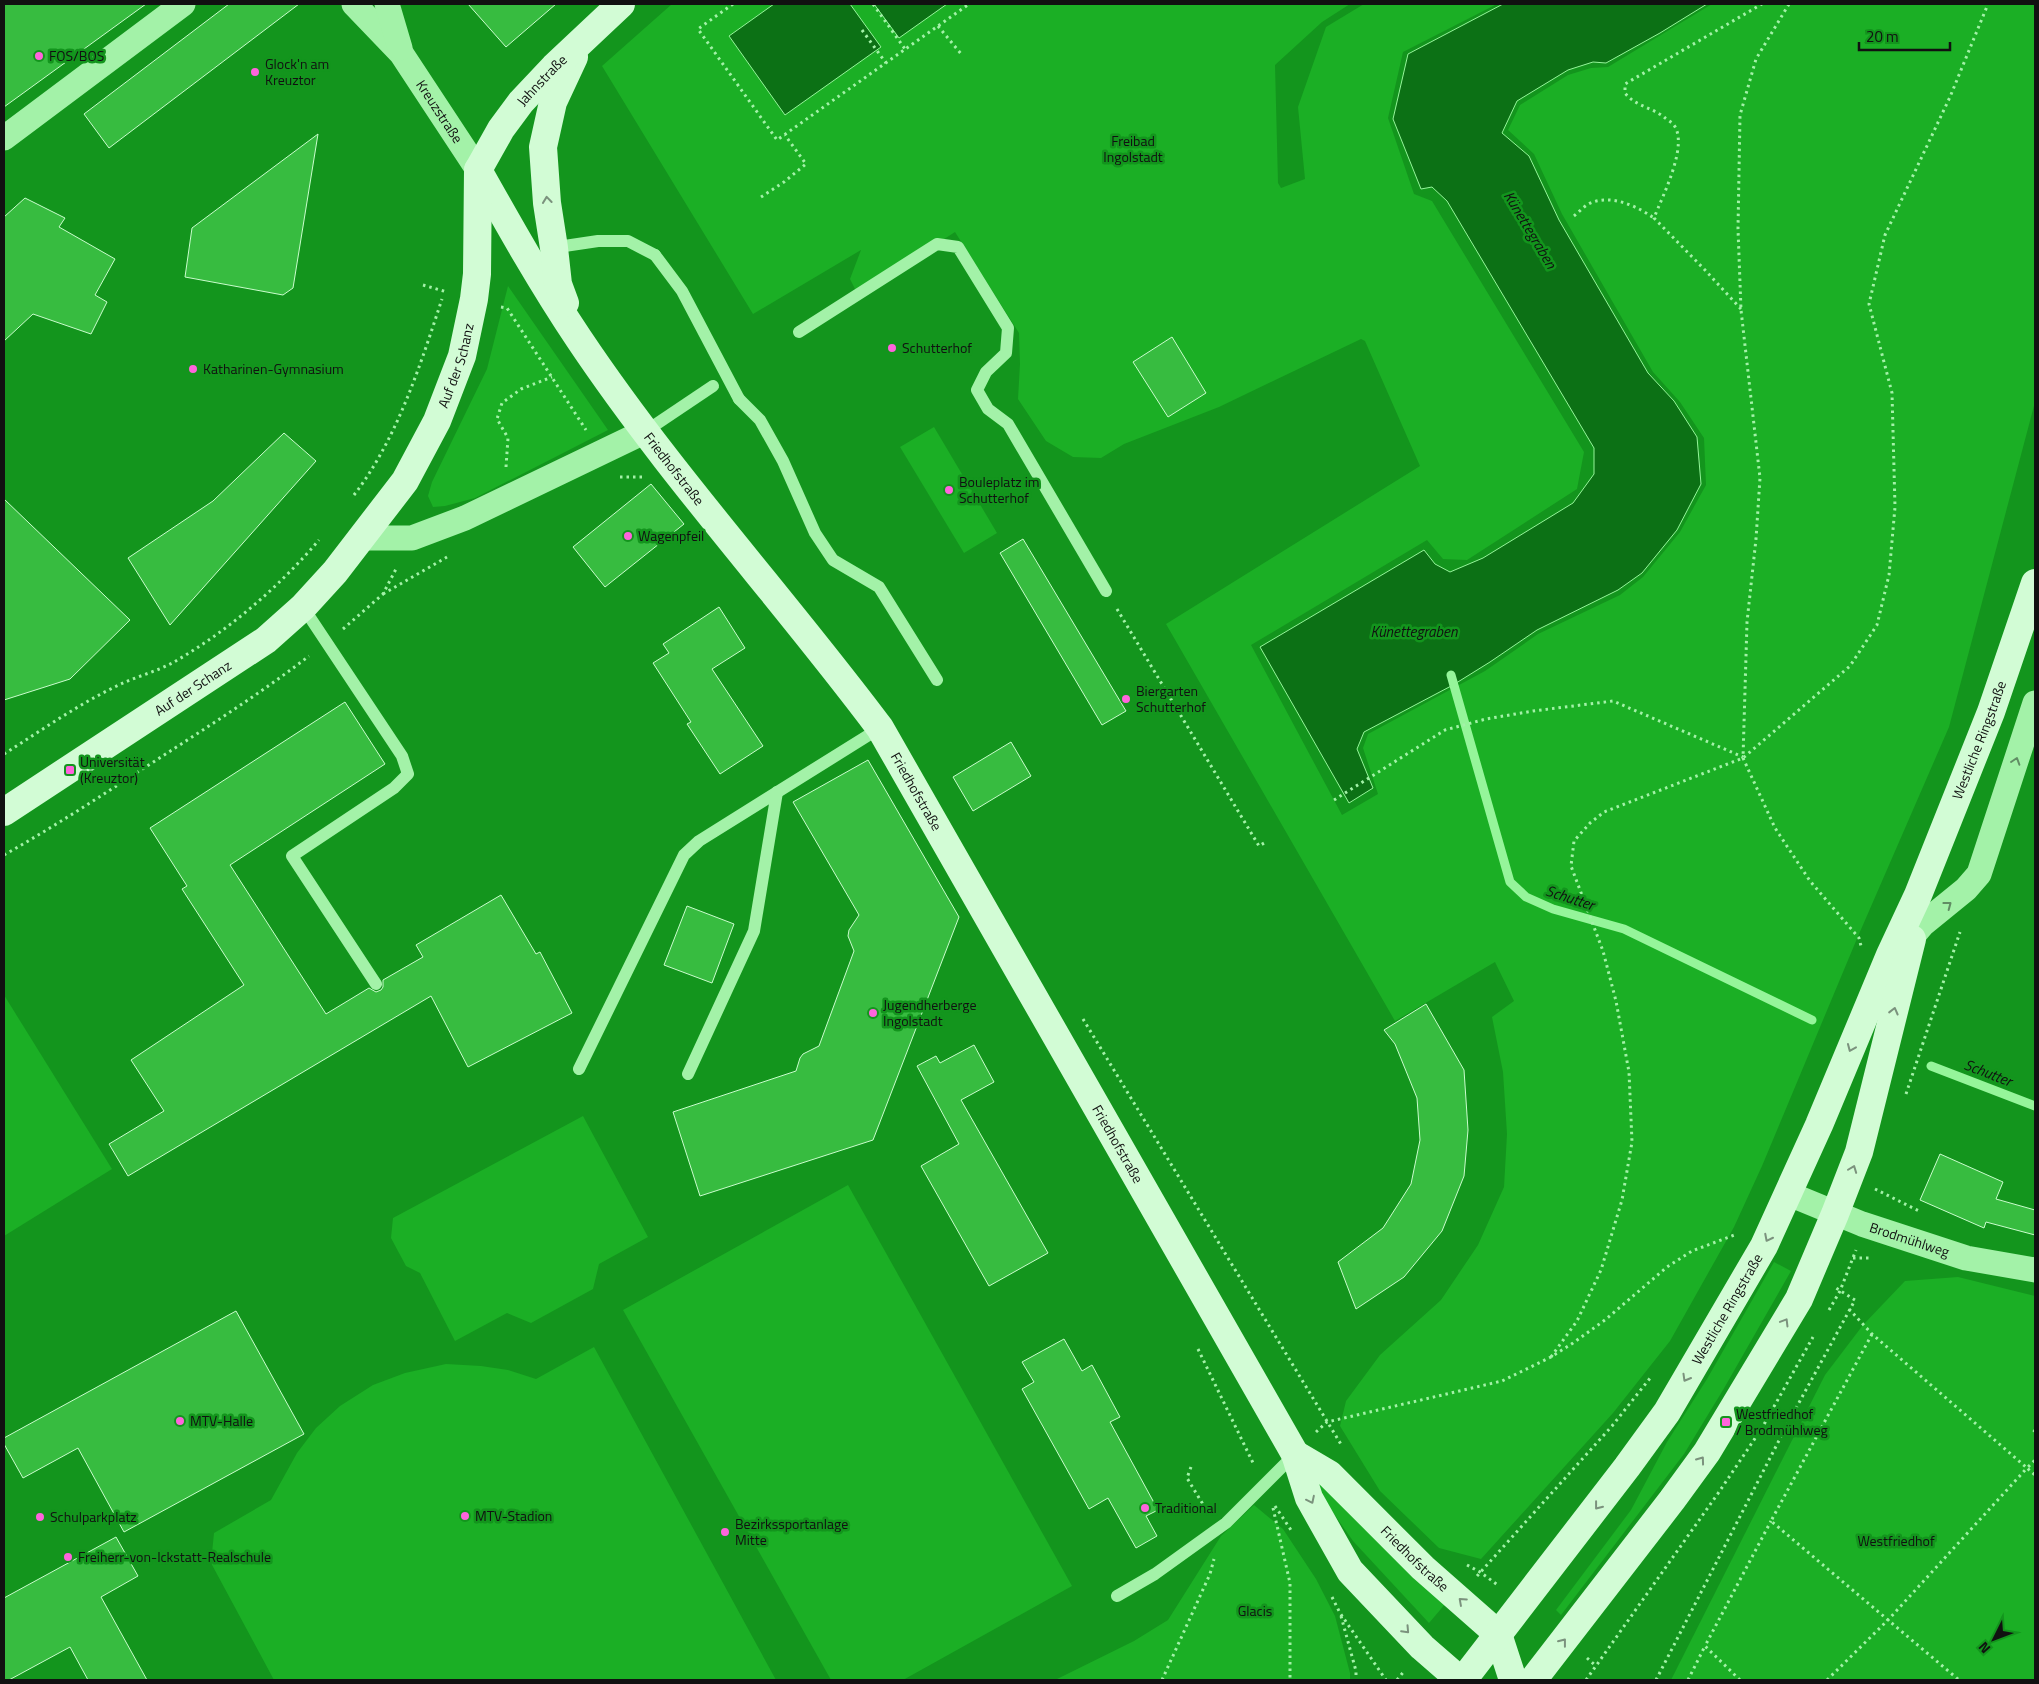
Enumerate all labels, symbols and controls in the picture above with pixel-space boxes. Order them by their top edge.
scale bar [1859,20,1950,52]
text: 20 m [1866,25,1899,48]
place label: FOS/BOS [49,45,104,66]
street label: Jahnstraße [511,49,571,110]
marker: FOS/BOS [33,50,45,62]
place label: Glock'n am Kreuztor [265,53,329,90]
marker: Glock'n am Kreuztor [249,66,261,78]
street label: Kreuzstraße [411,75,469,147]
park label: Freibad Ingolstadt [1103,130,1163,167]
water label: Künettegraben [1498,187,1563,273]
one-way arrow [542,195,553,203]
street label: Auf der Schanz [432,321,479,411]
place label: Schutterhof [902,337,972,358]
marker: Schutterhof [886,342,898,354]
place label: Katharinen-Gymnasium [203,358,344,379]
marker: Katharinen-Gymnasium [187,363,199,375]
street label: Friedhofstraße [639,428,710,510]
place label: Bouleplatz im Schutterhof [959,471,1040,508]
marker: Bouleplatz im Schutterhof [943,484,955,496]
place label: Wagenpfeil [638,525,704,546]
marker: Wagenpfeil [622,530,634,542]
water label: Künettegraben [1371,620,1458,643]
street label: Auf der Schanz [150,655,235,721]
street label: Westliche Ringstraße [1946,678,2011,802]
place label: Biergarten Schutterhof [1136,680,1206,717]
marker: Biergarten Schutterhof [1120,693,1132,705]
street label: Friedhofstraße [886,748,948,834]
place label: Universität (Kreuztor) [80,751,145,788]
one-way arrow [2011,758,2021,766]
marker: Universität (Kreuztor) [64,764,76,776]
water label: Schutter [1543,879,1599,917]
one-way arrow [1942,902,1951,910]
place label: Jugendherberge Ingolstadt [883,994,977,1031]
marker: Jugendherberge Ingolstadt [867,1007,879,1019]
one-way arrow [1888,1007,1899,1016]
one-way arrow [1847,1043,1858,1052]
water label: Schutter [1961,1053,2018,1093]
street label: Friedhofstraße [1087,1100,1149,1187]
one-way arrow [1847,1165,1857,1173]
street label: Brodmühlweg [1867,1216,1952,1262]
one-way arrow [1764,1233,1774,1242]
street label: Westliche Ringstraße [1686,1249,1767,1368]
one-way arrow [1779,1318,1789,1327]
one-way arrow [1683,1373,1693,1382]
place label: Westfriedhof / Brodmühlweg [1736,1403,1828,1440]
place label: MTV-Halle [190,1410,253,1431]
marker: MTV-Halle [174,1415,186,1427]
marker: Westfriedhof / Brodmühlweg [1720,1416,1732,1428]
one-way arrow [1695,1457,1703,1466]
one-way arrow [1305,1495,1316,1504]
place label: Traditional [1155,1497,1217,1518]
one-way arrow [1595,1500,1603,1509]
marker: Traditional [1139,1502,1151,1514]
place label: MTV-Stadion [475,1505,552,1526]
place label: Schulparkplatz [50,1506,137,1527]
marker: MTV-Stadion [459,1510,471,1522]
marker: Schulparkplatz [34,1511,46,1523]
place label: Bezirkssportanlage Mitte [735,1513,848,1550]
street label: Friedhofstraße [1376,1521,1454,1596]
marker: Bezirkssportanlage Mitte [719,1526,731,1538]
park label: Westfriedhof [1857,1530,1935,1551]
place label: Freiherr-von-Ickstatt-Realschule [78,1546,271,1567]
marker: Freiherr-von-Ickstatt-Realschule [62,1551,74,1563]
one-way arrow [1458,1598,1467,1607]
park label: Glacis [1238,1600,1272,1621]
north arrow [1969,1614,2019,1664]
one-way arrow [1400,1624,1409,1633]
text: N [1973,1637,1995,1659]
one-way arrow [1558,1639,1566,1648]

